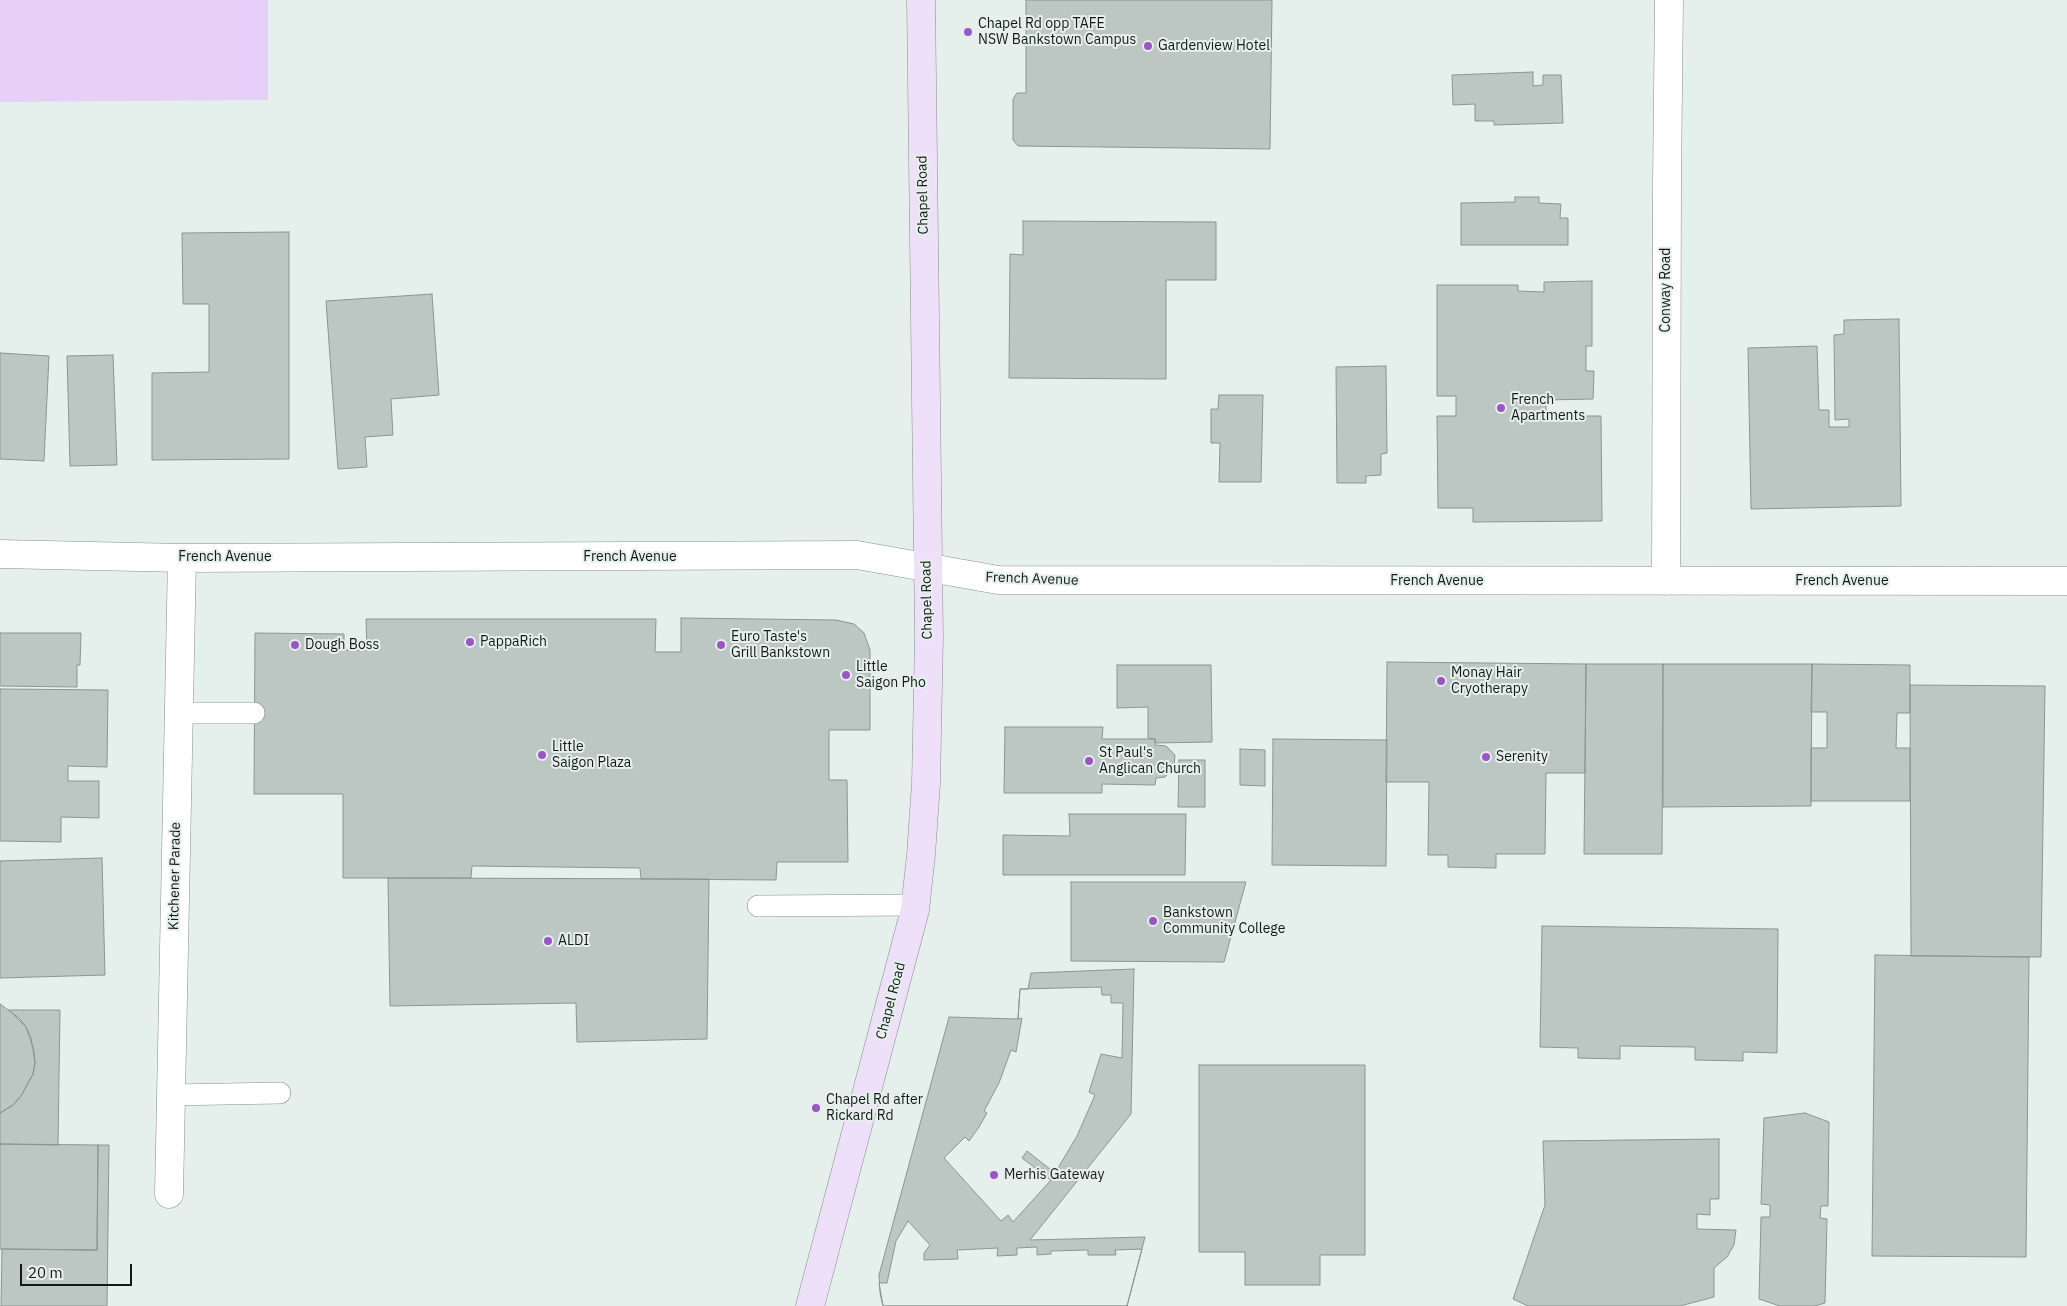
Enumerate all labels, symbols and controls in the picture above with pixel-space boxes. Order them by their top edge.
place label: Chapel Rd opp TAFE NSW Bankstown Campus [978,16,1136,48]
marker: Chapel Rd opp TAFE NSW Bankstown Campus [962,26,974,38]
place label: Gardenview Hotel [1158,38,1270,54]
marker: Gardenview Hotel [1142,40,1154,52]
street label: Chapel Road [914,155,932,235]
street label: Conway Road [1658,248,1674,332]
place label: French Apartments [1511,392,1585,424]
marker: French Apartments [1495,402,1507,414]
street label: French Avenue [178,549,272,565]
street label: French Avenue [583,549,677,565]
street label: Chapel Road [918,560,936,640]
street label: French Avenue [985,569,1079,589]
street label: French Avenue [1390,573,1484,589]
street label: French Avenue [1795,573,1889,589]
place label: Euro Taste's Grill Bankstown [731,629,830,662]
place label: PappaRich [480,634,547,650]
marker: PappaRich [464,636,476,648]
place label: Dough Boss [305,637,379,653]
marker: Dough Boss [289,639,301,651]
marker: Euro Taste's Grill Bankstown [715,639,727,651]
place label: Little Saigon Pho [856,659,926,692]
place label: Monay Hair Cryotherapy [1451,665,1528,698]
marker: Little Saigon Pho [840,669,852,681]
marker: Monay Hair Cryotherapy [1435,675,1447,687]
place label: Little Saigon Plaza [552,739,631,772]
place label: St Paul's Anglican Church [1099,745,1201,778]
marker: Little Saigon Plaza [536,749,548,761]
place label: Serenity [1496,749,1548,765]
marker: Serenity [1480,751,1492,763]
marker: St Paul's Anglican Church [1083,755,1095,767]
street label: Kitchener Parade [166,822,184,930]
place label: Bankstown Community College [1163,905,1285,938]
marker: Bankstown Community College [1147,915,1159,927]
place label: ALDI [558,933,589,949]
marker: ALDI [542,935,554,947]
street label: Chapel Road [873,961,909,1041]
place label: Chapel Rd after Rickard Rd [826,1092,923,1124]
marker: Chapel Rd after Rickard Rd [810,1102,822,1114]
place label: Merhis Gateway [1004,1167,1104,1183]
marker: Merhis Gateway [988,1169,1000,1181]
scale bar [22,1254,135,1286]
text: 20 m [28,1263,63,1282]

